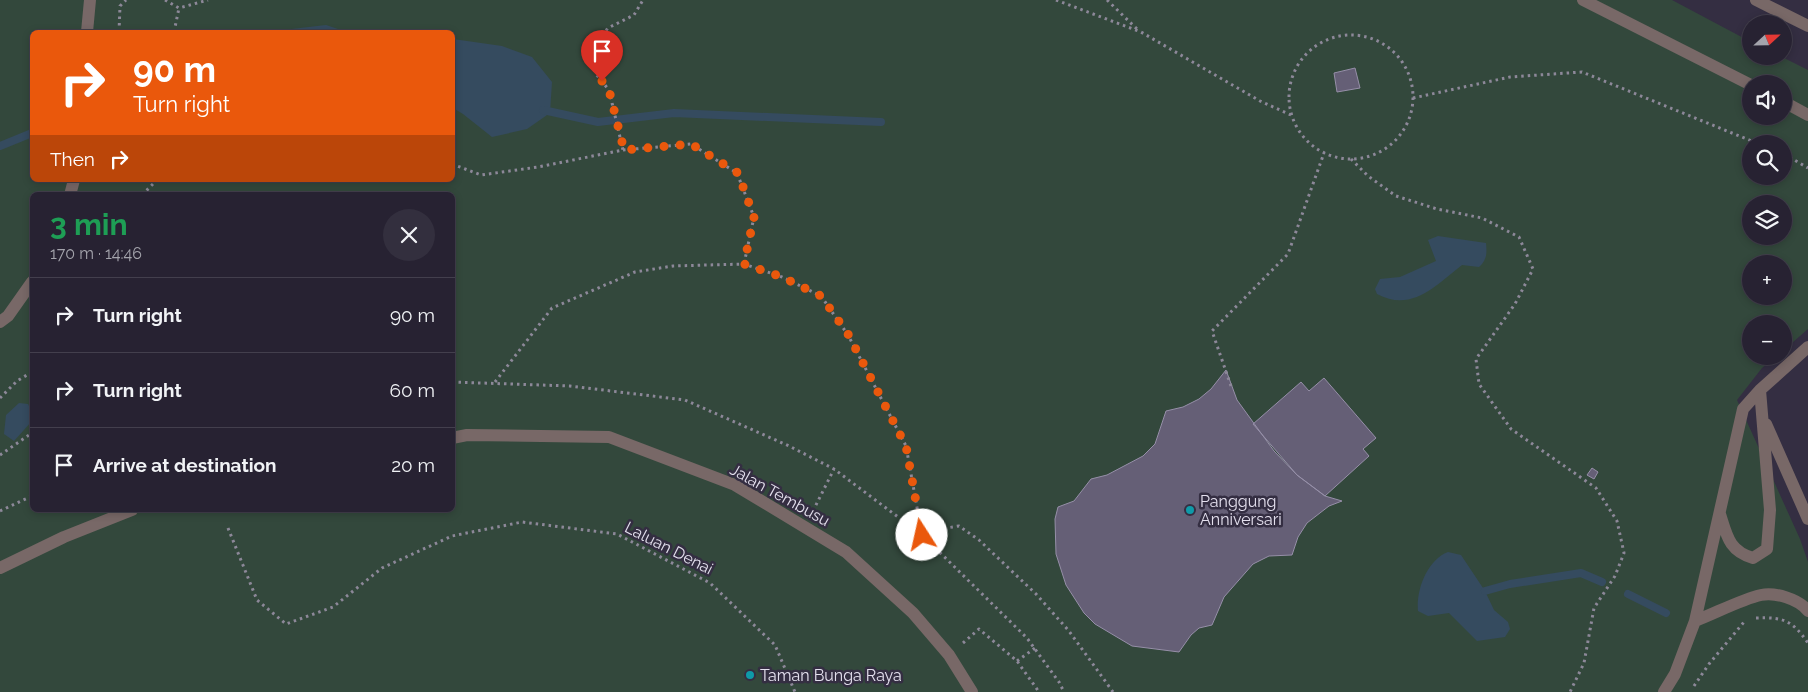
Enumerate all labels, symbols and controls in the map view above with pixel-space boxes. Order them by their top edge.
north arrow [1742,15,1792,65]
map controls [1742,15,1792,365]
pin [581,30,623,81]
icon: arrive [588,37,616,65]
text: 90 m [133,49,216,90]
icon: right [50,50,115,115]
button: sound [1742,75,1792,125]
text: Turn right [133,91,230,117]
button: search [1742,135,1792,185]
icon: right [105,145,133,173]
text: Then [50,148,95,170]
button: layers [1742,195,1792,245]
text: 3 min [50,207,128,242]
button: close [383,209,435,261]
text: 170 m · 14:46 [50,244,142,263]
button: + [1742,255,1792,305]
icon: right [50,301,78,329]
text: Turn right [93,304,182,326]
text: 90 m [390,304,435,326]
button: − [1742,315,1792,365]
icon: right [50,376,78,404]
text: Turn right [93,379,182,401]
text: 60 m [390,379,435,401]
icon: arrive [50,451,78,479]
text: Arrive at destination [93,454,277,476]
text: 20 m [391,454,435,476]
street label: Jalan Tembusu [727,460,833,530]
place label: Panggung Anniversari [1200,492,1282,529]
marker: Panggung Anniversari [1184,504,1196,516]
position arrow [895,508,947,560]
street label: Laluan Denai [622,518,716,578]
place label: Taman Bunga Raya [760,666,902,685]
marker: Taman Bunga Raya [744,669,756,681]

